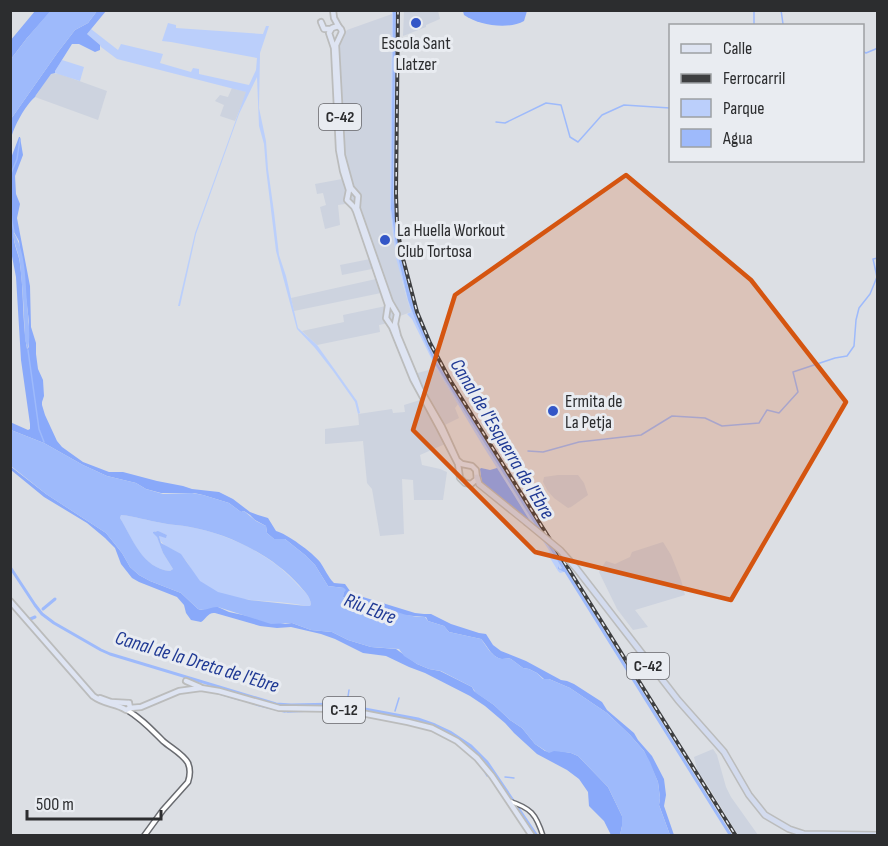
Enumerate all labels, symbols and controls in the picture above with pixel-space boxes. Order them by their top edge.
marker: Escola Sant Llatzer [409,16,423,30]
legend [669,24,864,162]
place label: Escola Sant Llatzer [381,33,451,75]
text: Calle [723,38,752,59]
text: Ferrocarril [723,68,785,89]
text: Parque [723,98,764,119]
road number: C-42 [319,104,361,130]
text: Agua [722,128,753,149]
place label: La Huella Workout Club Tortosa [397,220,505,262]
marker: La Huella Workout Club Tortosa [378,233,392,247]
water label: Canal de l'Esquerra de l'Ebre [445,354,560,524]
place label: Ermita de La Petja [565,391,622,433]
marker: Ermita de La Petja [546,404,560,418]
water label: Riu Ebre [341,588,399,630]
water label: Canal de la Dreta de l'Ebre [112,626,282,698]
road number: C-42 [627,653,669,679]
road number: C-12 [323,697,365,723]
scale bar [27,783,160,821]
text: 500 m [36,794,74,815]

